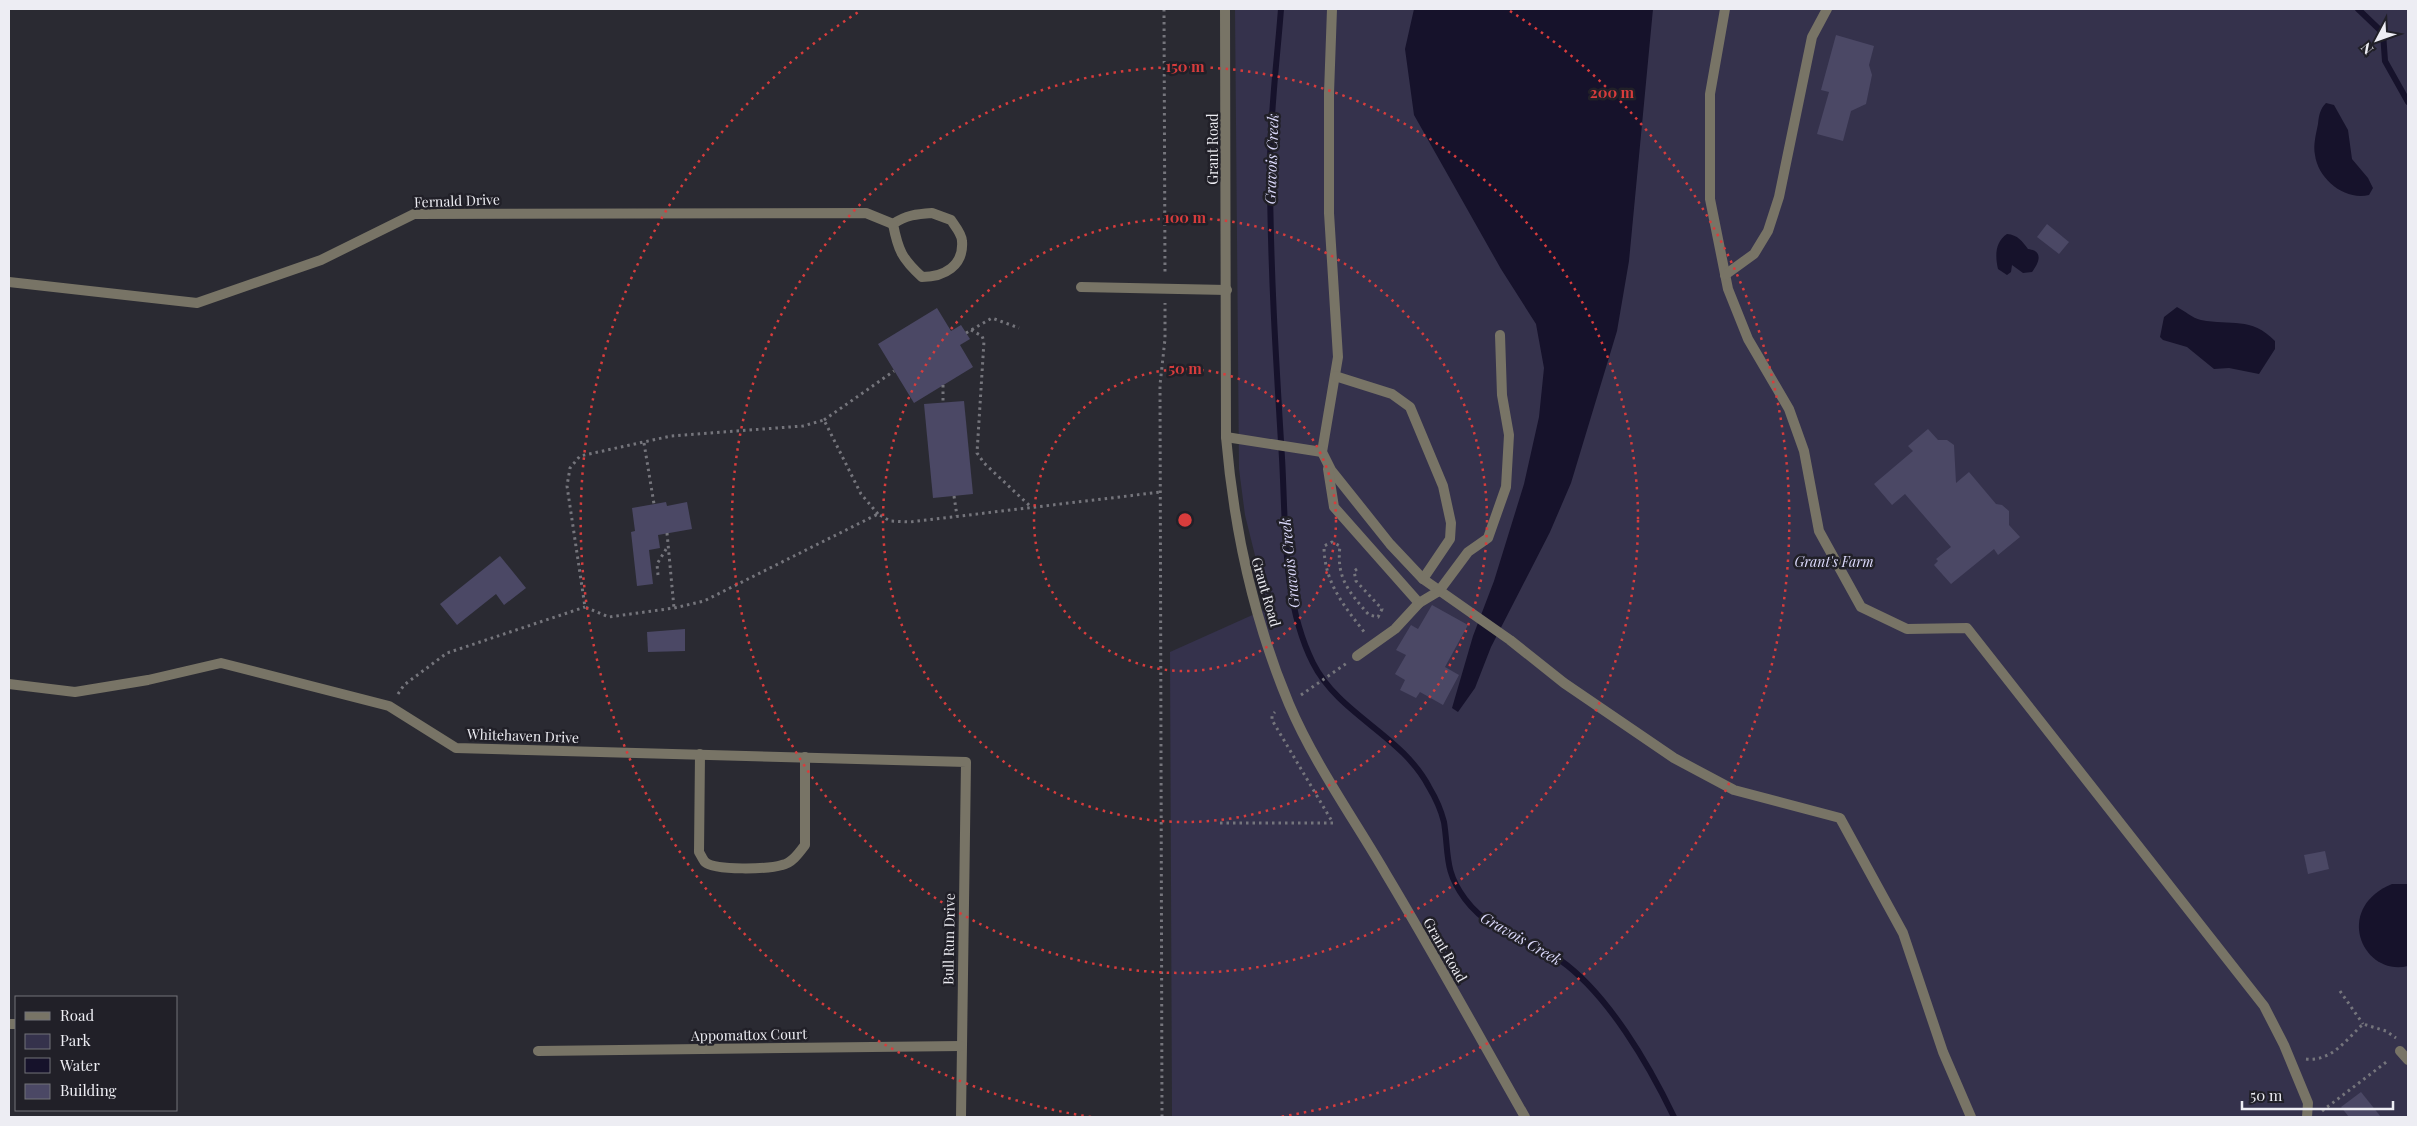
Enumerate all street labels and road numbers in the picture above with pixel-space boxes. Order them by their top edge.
street label: Grant Road [1203,113,1222,185]
street label: Fernald Drive [414,190,500,211]
street label: Grant Road [1247,555,1285,629]
street label: Whitehaven Drive [466,724,579,747]
street label: Bull Run Drive [938,893,959,985]
street label: Grant Road [1419,914,1472,985]
street label: Appomattox Court [690,1024,808,1045]

